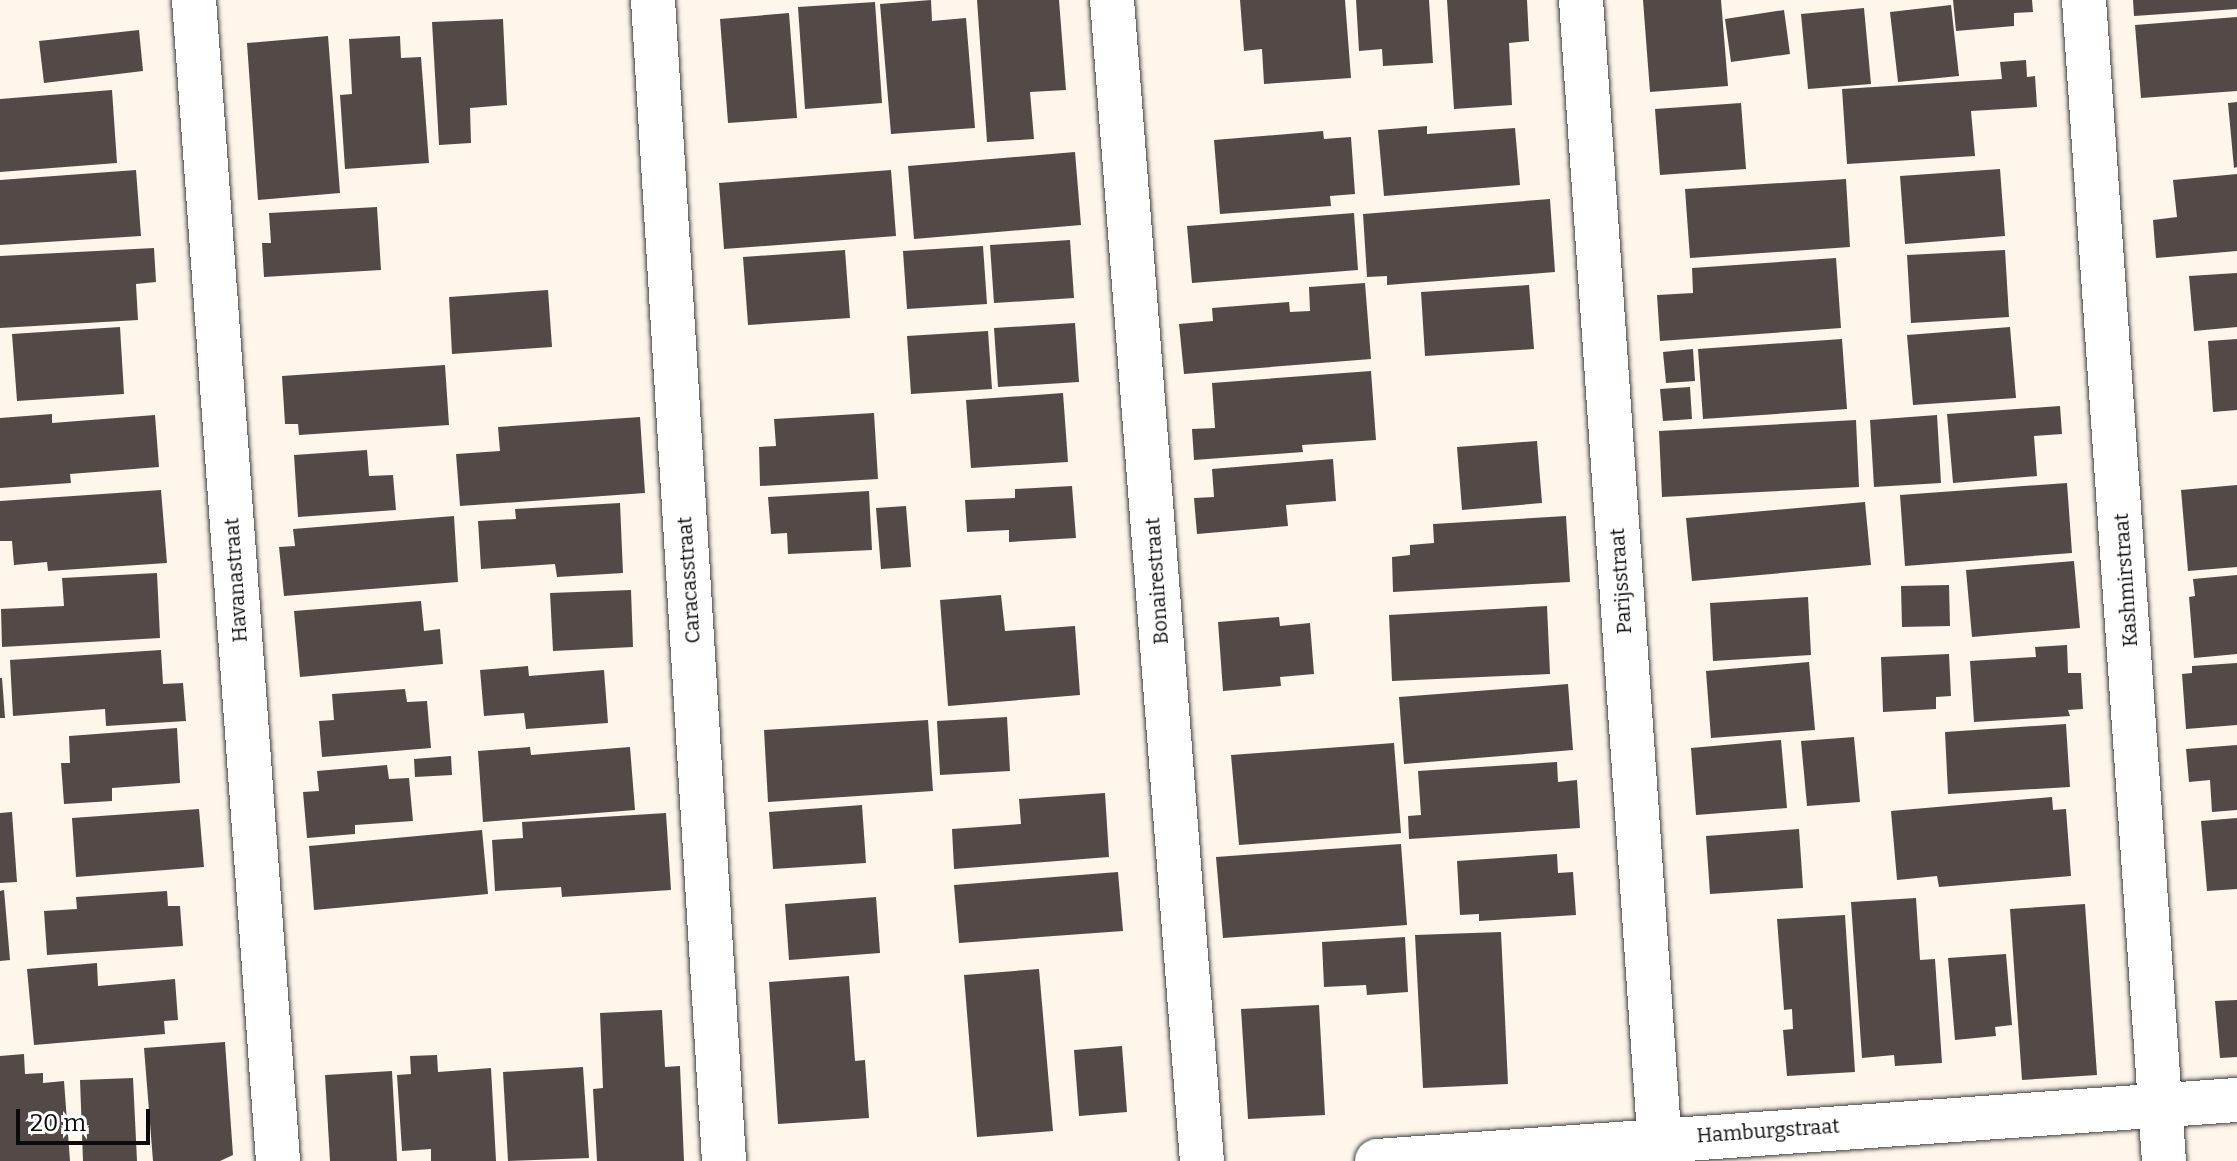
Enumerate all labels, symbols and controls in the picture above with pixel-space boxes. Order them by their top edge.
street label: Kashmirstraat [2109,512,2143,648]
street label: Caracasstraat [673,516,705,644]
street label: Havanastraat [220,517,252,643]
street label: Bonairestraat [1141,517,1173,645]
street label: Parijsstraat [1605,527,1637,635]
scale bar [20,1093,154,1143]
text: 20 m [30,1109,86,1137]
street label: Hamburgstraat [1696,1114,1840,1148]

